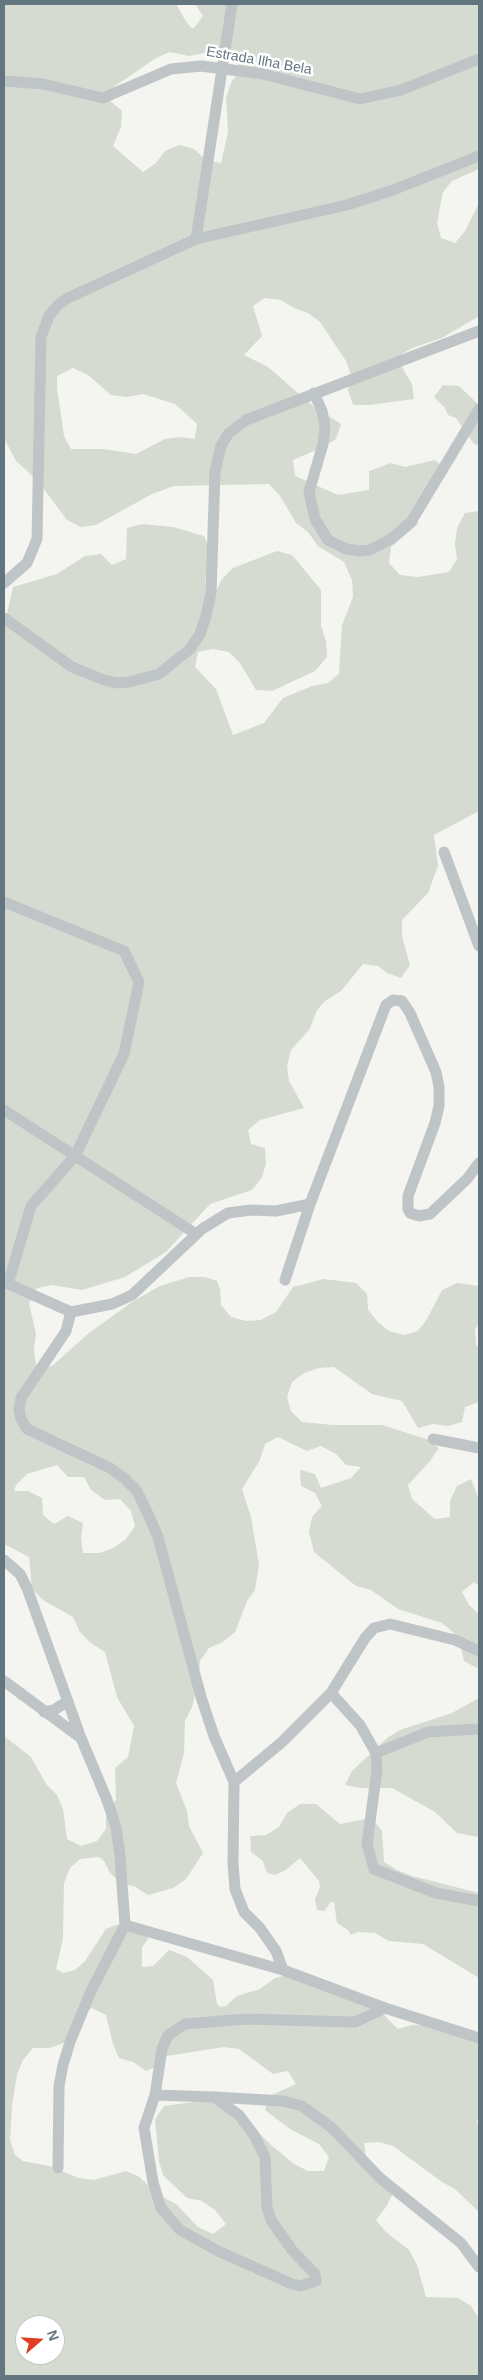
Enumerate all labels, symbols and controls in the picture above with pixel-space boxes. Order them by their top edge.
street label: Estrada Ilha Bela [205,43,313,79]
north arrow [15,2315,65,2365]
text: N [44,2328,62,2343]

